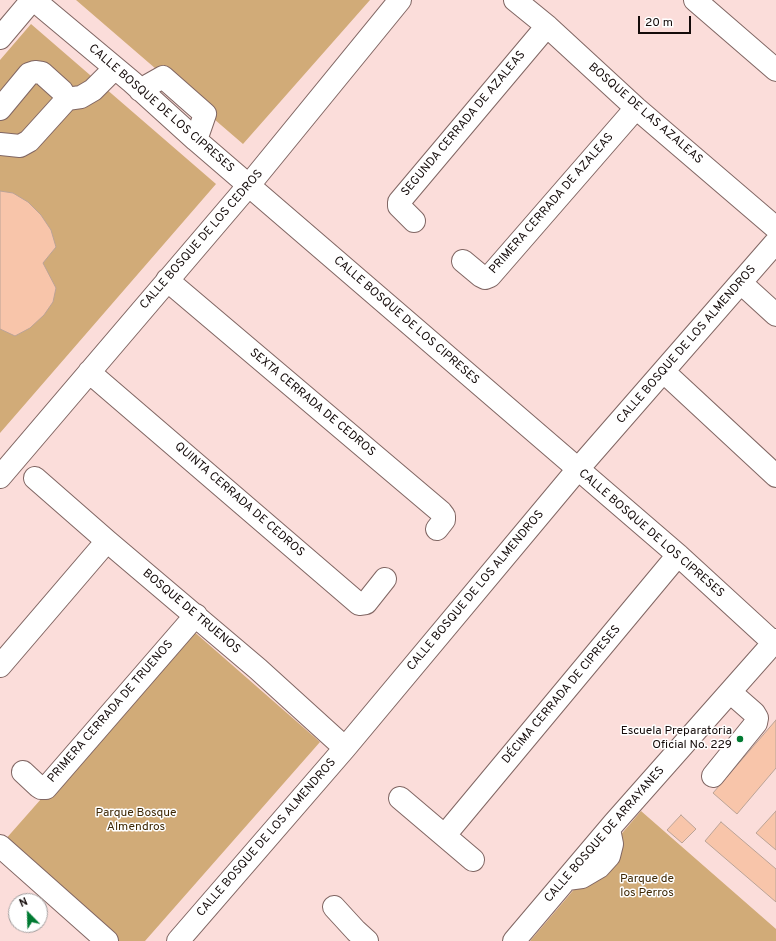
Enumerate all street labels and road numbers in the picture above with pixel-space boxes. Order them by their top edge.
street label: CALLE BOSQUE DE LOS CIPRESES [85,42,237,176]
street label: SEGUNDA CERRADA DE AZALEAS [399,48,529,200]
street label: BOSQUE DE LAS AZALEAS [585,60,705,168]
street label: PRIMERA CERRADA DE AZALEAS [487,131,617,277]
street label: CALLE BOSQUE DE LOS CEDROS [137,167,267,313]
street label: CALLE BOSQUE DE LOS CIPRESES [330,254,482,388]
street label: CALLE BOSQUE DE LOS ALMENDROS [614,263,760,427]
street label: SEXTA CERRADA DE CEDROS [246,346,378,460]
street label: QUINTA CERRADA DE CEDROS [171,440,307,560]
street label: CALLE BOSQUE DE LOS CIPRESES [575,467,727,601]
street label: CALLE BOSQUE DE LOS ALMENDROS [405,508,547,674]
street label: BOSQUE DE TRUENOS [139,567,243,657]
street label: DÉCIMA CERRADA DE CIPRESES [500,623,624,767]
street label: PRIMERA CERRADA DE TRUENOS [45,638,177,786]
street label: CALLE BOSQUE DE LOS ALMENDROS [194,756,340,920]
street label: CALLE BOSQUE DE ARRAYANES [542,764,668,906]

